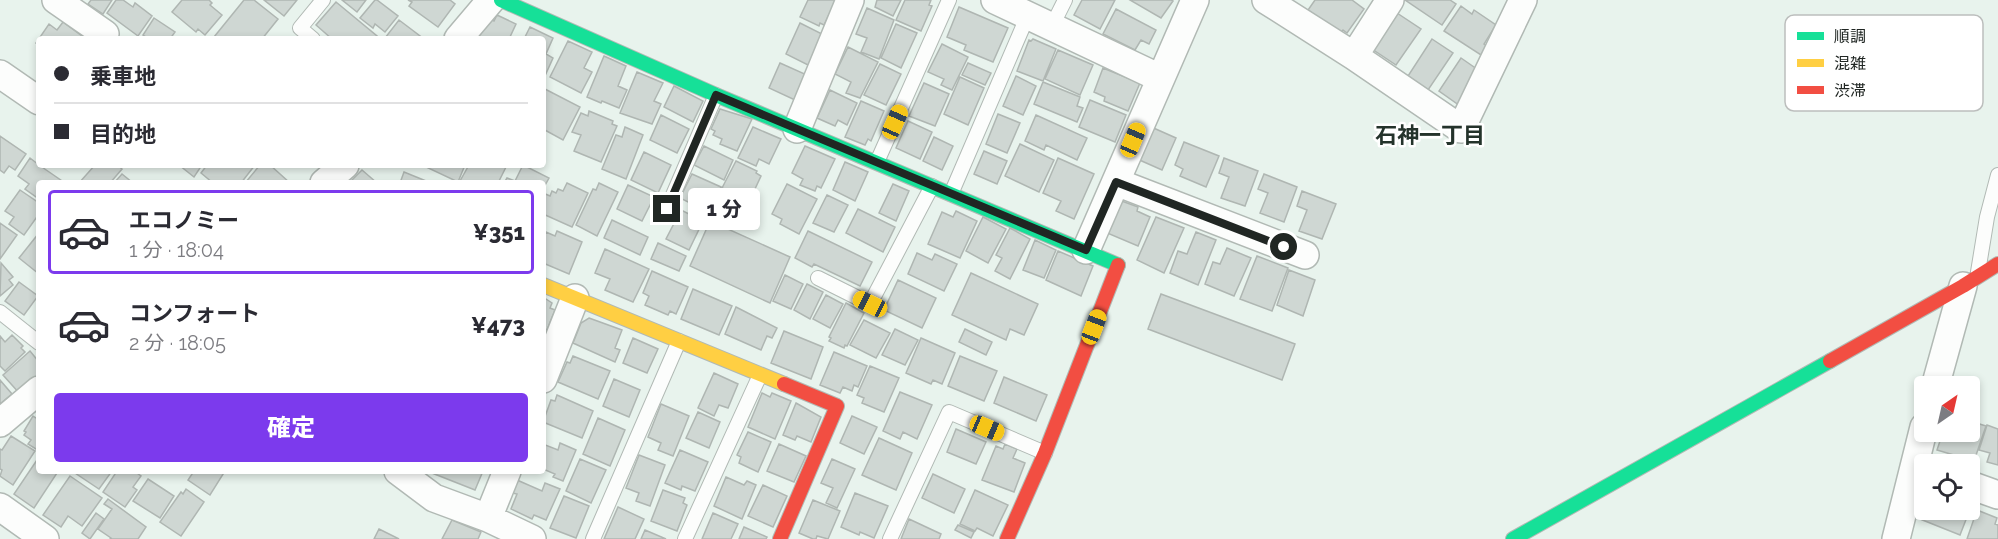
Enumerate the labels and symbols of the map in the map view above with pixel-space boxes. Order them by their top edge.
legend [1785,15,1983,111]
text: 順調 [1834,27,1866,46]
text: 混雑 [1834,54,1866,73]
text: 渋滞 [1834,81,1866,100]
car [879,102,911,142]
car [1118,120,1148,160]
district label: 石神一丁目 [1375,122,1485,148]
callout: 1 分 [688,188,760,230]
route end [653,195,680,222]
route start [1270,233,1297,260]
car [850,288,890,320]
car [1079,307,1109,347]
north arrow [1914,376,1980,442]
car [967,413,1007,443]

